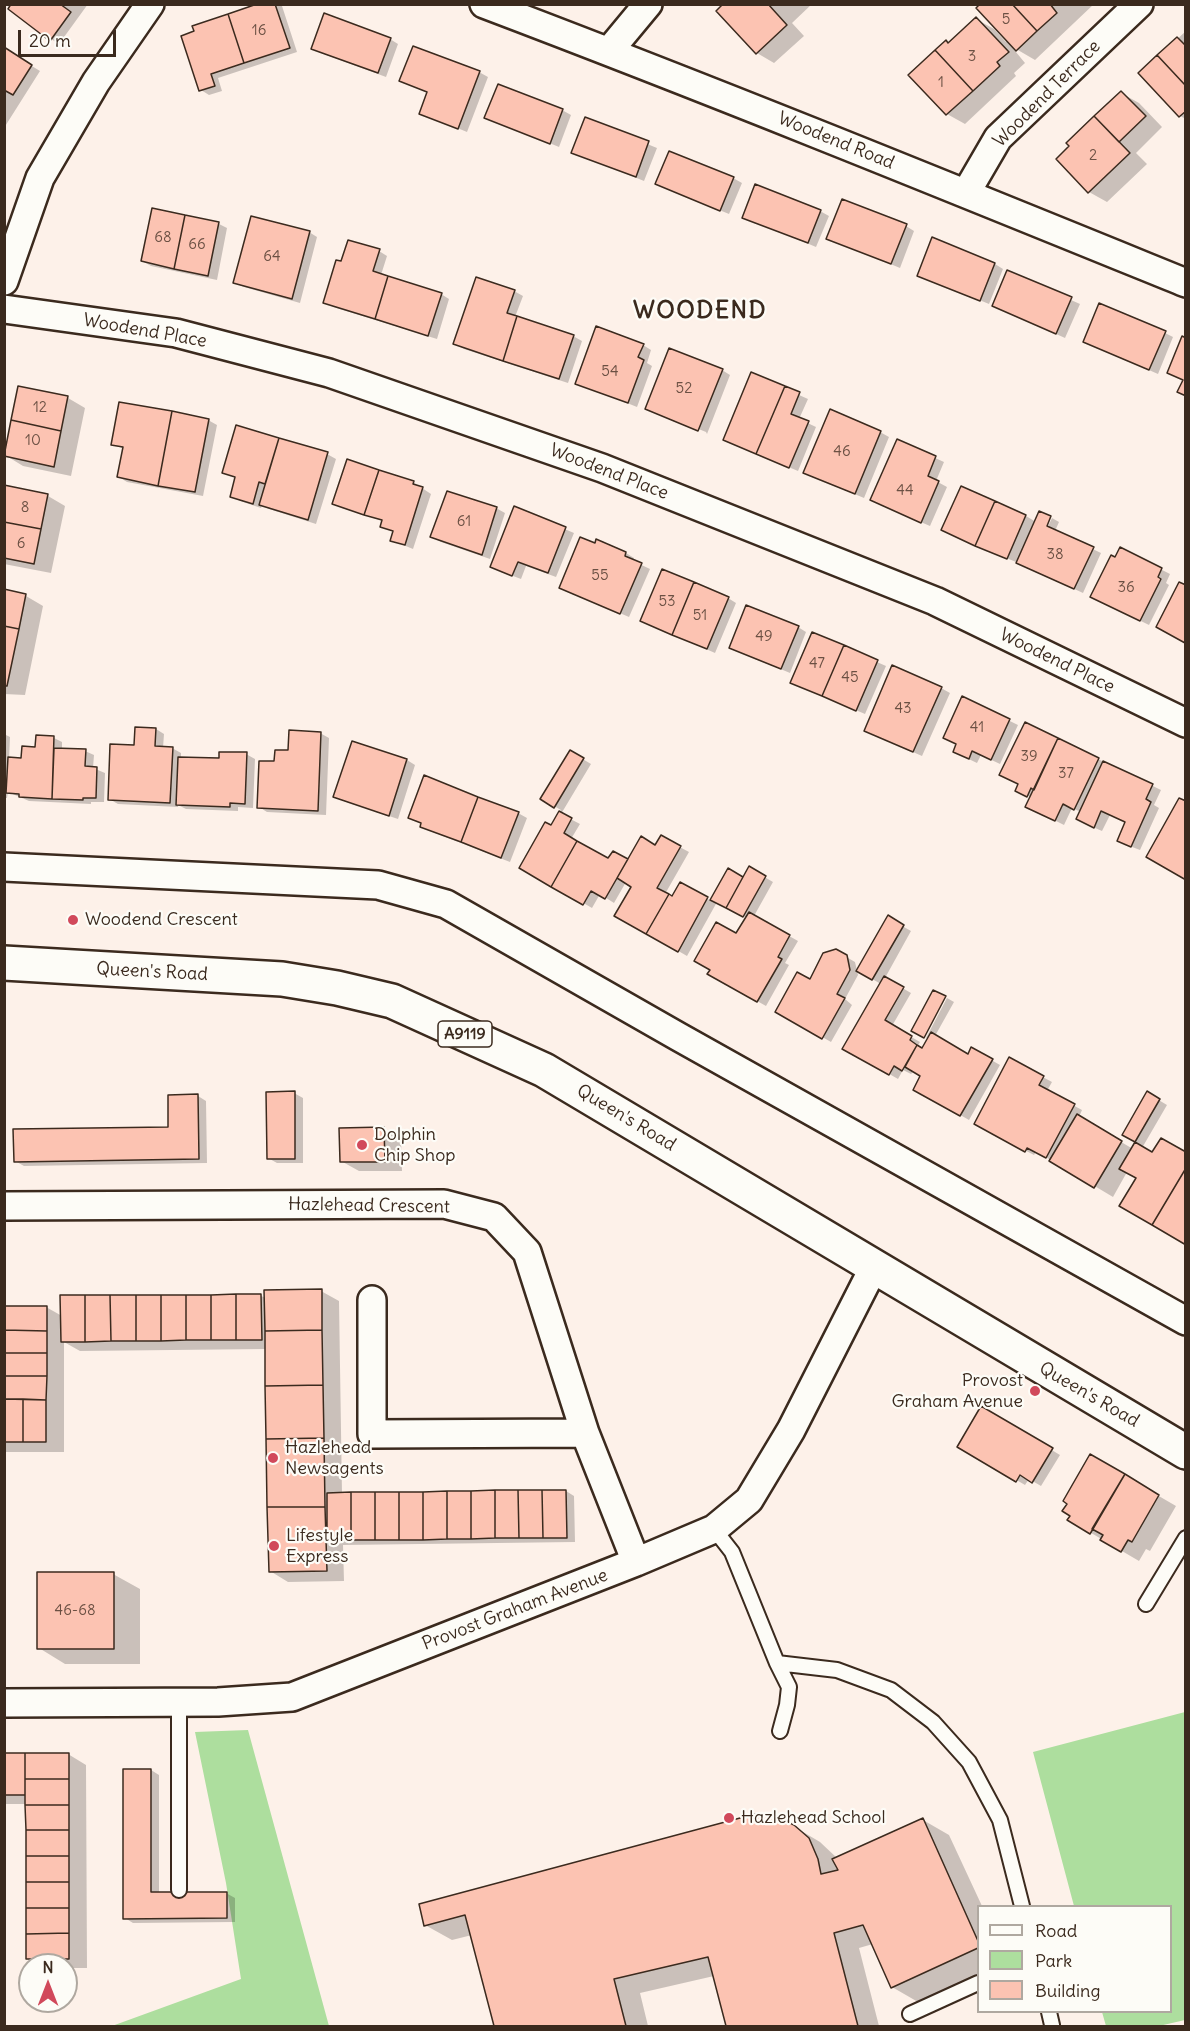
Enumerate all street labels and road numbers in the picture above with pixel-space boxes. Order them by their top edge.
street label: Woodend Terrace [989,36,1105,152]
street label: Woodend Road [775,108,897,174]
street label: Woodend Place [82,310,208,352]
street label: Woodend Place [547,440,671,504]
street label: Woodend Place [996,624,1118,698]
street label: Queen's Road [96,958,208,986]
road number: A9119 [438,1021,492,1047]
street label: Queen's Road [573,1080,679,1156]
street label: Hazlehead Crescent [288,1194,450,1218]
street label: Queen's Road [1035,1358,1143,1432]
street label: Provost Graham Avenue [419,1565,611,1655]

